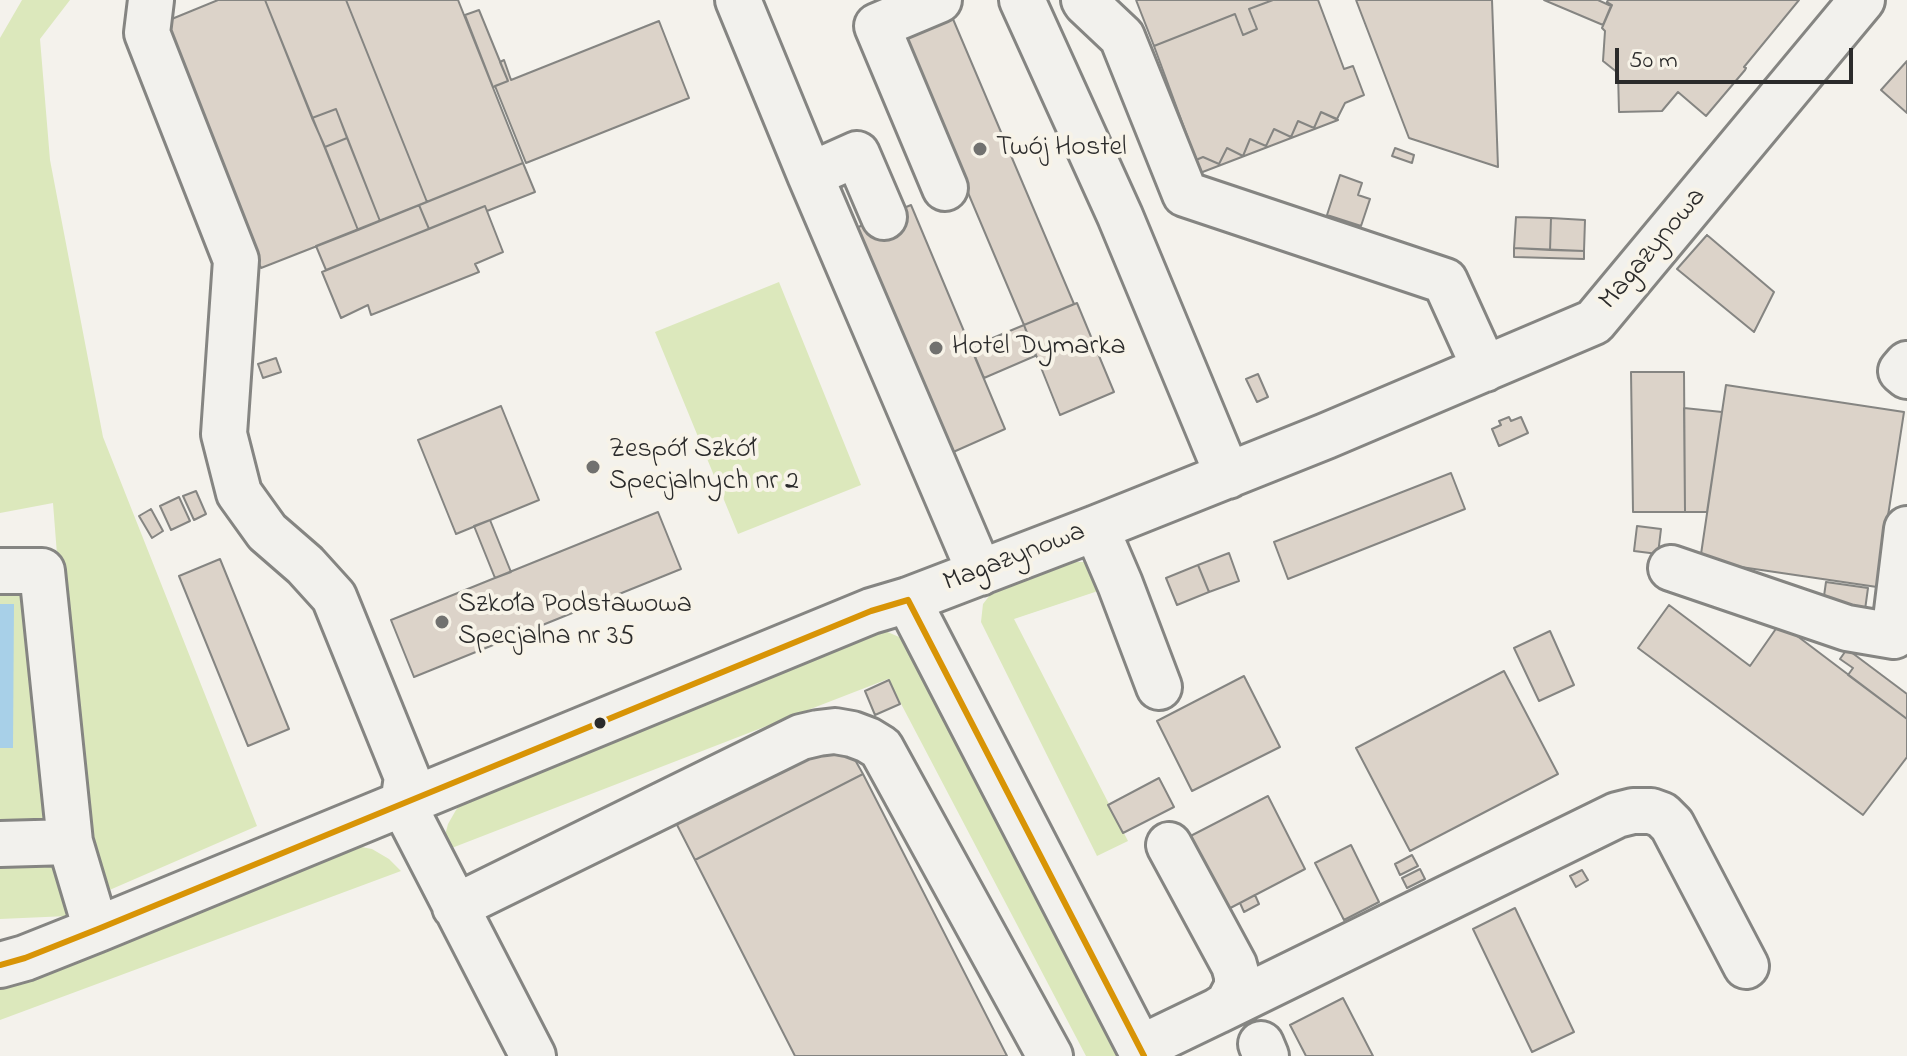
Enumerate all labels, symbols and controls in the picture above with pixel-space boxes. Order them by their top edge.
scale bar [1619,32,1857,82]
text: 50 m [1629,44,1678,79]
place label: Twój Hostel [996,132,1127,166]
marker: Twój Hostel [971,140,989,158]
street label: Magazynowa [1593,182,1715,318]
place label: Hotel Dymarka [952,331,1126,365]
marker: Hotel Dymarka [927,339,945,357]
place label: Zespół Szkół Specjalnych nr 2 [609,434,799,500]
marker: Zespół Szkół Specjalnych nr 2 [584,458,602,476]
street label: Magazynowa [939,517,1091,601]
place label: Szkoła Podstawowa Specjalna nr 35 [458,589,692,655]
marker: Szkoła Podstawowa Specjalna nr 35 [433,613,451,631]
unlabelled marker [592,715,608,731]

